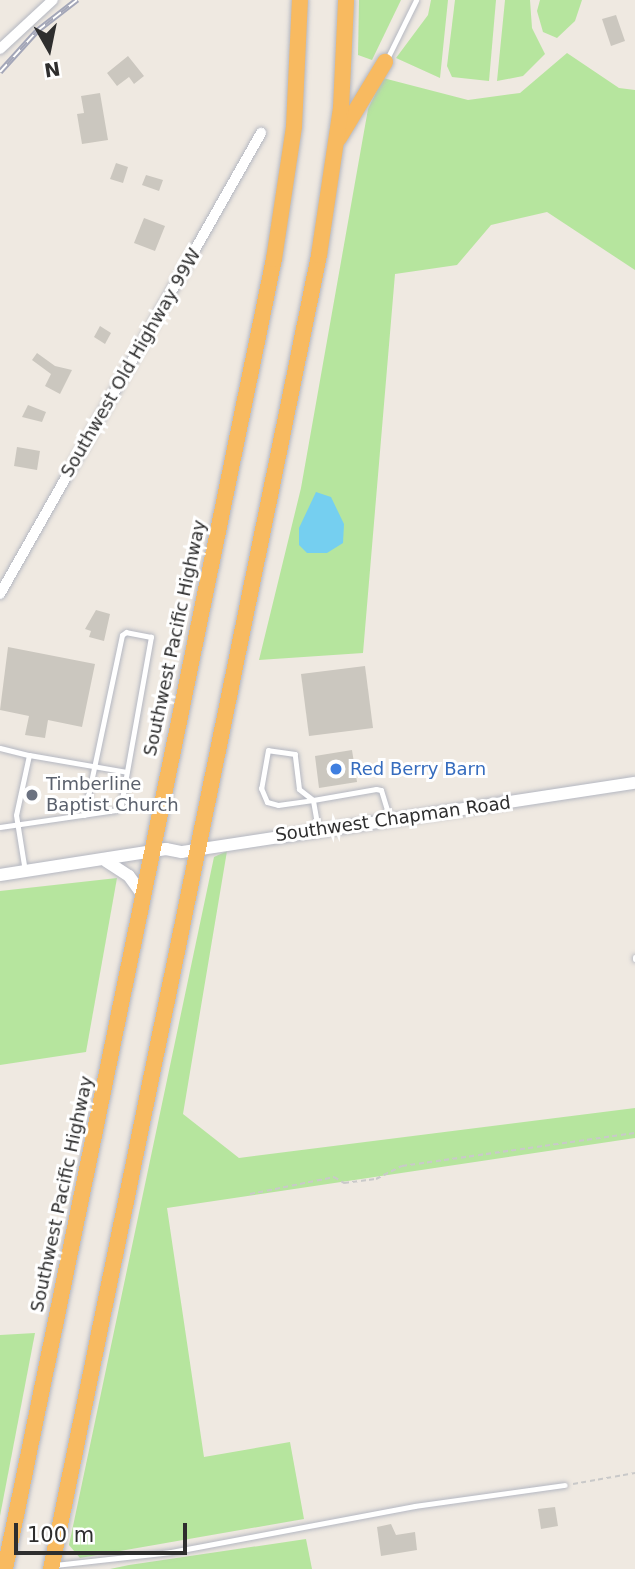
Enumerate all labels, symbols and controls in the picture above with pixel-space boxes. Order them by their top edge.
north arrow [14,14,84,84]
text: N [43,58,62,82]
street label: Southwest Old Highway 99W [56,245,206,481]
street label: Southwest Pacific Highway [139,518,211,758]
place label: Red Berry Barn [350,758,486,780]
marker: Red Berry Barn [328,761,344,777]
place label: Timberline Baptist Church [46,774,179,816]
marker: Timberline Baptist Church [24,787,40,803]
street label: Southwest Chapman Road [274,792,512,846]
street label: Southwest Pacific Highway [26,1074,98,1314]
scale bar [18,1510,191,1554]
text: 100 m [27,1523,94,1547]

